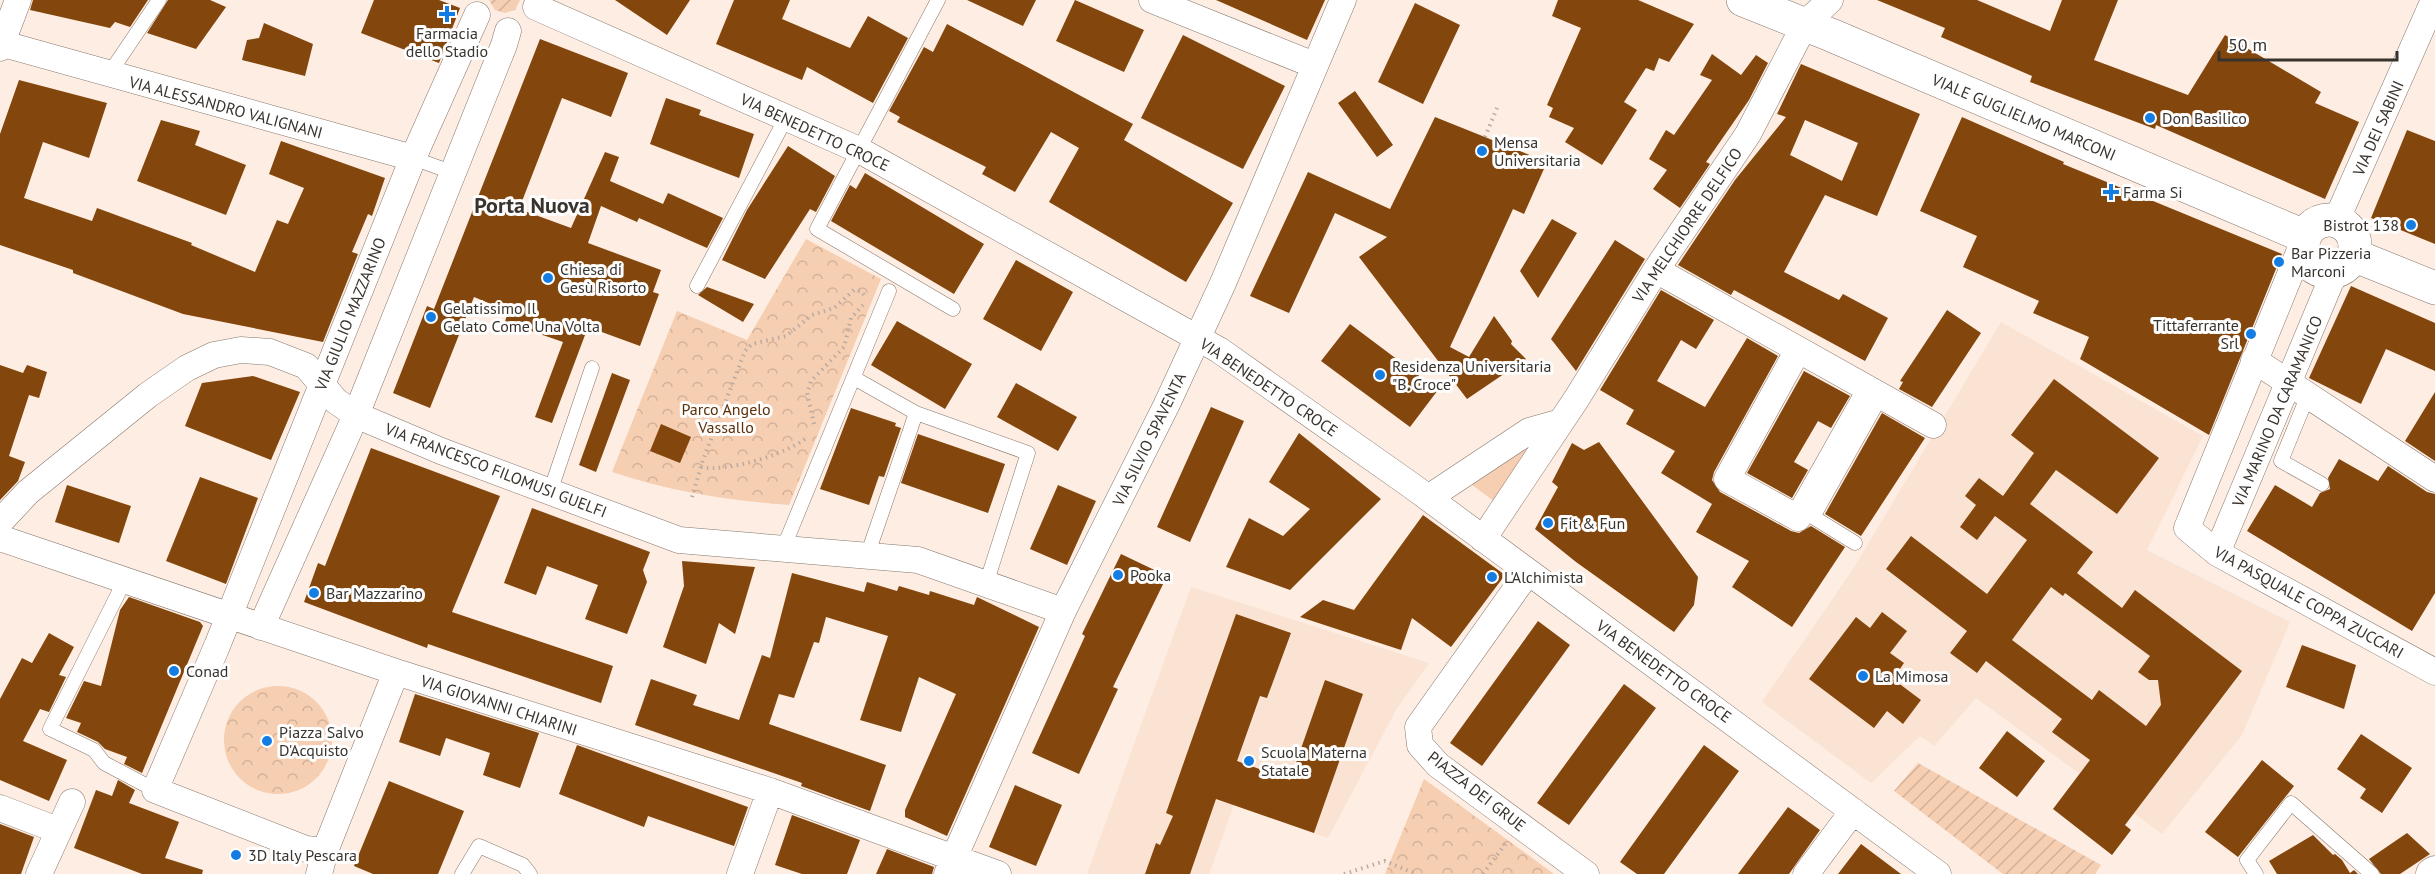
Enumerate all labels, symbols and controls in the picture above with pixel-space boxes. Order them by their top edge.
marker: Farmacia dello Stadio [440,7,454,21]
place label: Farmacia dello Stadio [406,23,488,61]
scale bar [2219,24,2398,62]
text: 50 m [2228,33,2267,56]
street label: VIALE GUGLIELMO MARCONI [1928,69,2119,165]
street label: VIA ALESSANDRO VALIGNANI [126,71,325,142]
street label: VIA DEI SABINI [2348,77,2408,180]
street label: VIA BENEDETTO CROCE [736,88,893,175]
place label: Don Basilico [2162,108,2247,128]
marker: Don Basilico [2143,111,2157,125]
place label: Mensa Universitaria [1494,132,1581,170]
marker: Mensa Universitaria [1475,144,1489,158]
street label: VIA MELCHIORRE DELFICO [1627,144,1746,307]
place label: Farma Si [2123,182,2183,202]
marker: Farma Si [2104,185,2118,199]
district label: Porta Nuova [474,191,590,219]
place label: Bistrot 138 [2323,215,2399,235]
marker: Bistrot 138 [2404,218,2418,232]
street label: VIA GIULIO MAZZARINO [310,234,390,395]
place label: Bar Pizzeria Marconi [2291,243,2371,281]
marker: Bar Pizzeria Marconi [2272,255,2286,269]
place label: Chiesa di Gesù Risorto [560,259,646,297]
marker: Chiesa di Gesù Risorto [541,271,555,285]
place label: Gelatissimo Il Gelato Come Una Volta [443,298,600,336]
marker: Gelatissimo Il Gelato Come Una Volta [424,310,438,324]
street label: VIA MARINO DA CARAMANICO [2227,312,2326,510]
place label: Tittaferrante Srl [2153,315,2239,353]
marker: Tittaferrante Srl [2244,327,2258,341]
street label: VIA BENEDETTO CROCE [1195,333,1342,441]
place label: Residenza Universitaria "B. Croce" [1392,356,1551,394]
street label: VIA SILVIO SPAVENTA [1108,368,1190,510]
marker: Residenza Universitaria "B. Croce" [1373,368,1387,382]
park label: Parco Angelo Vassallo [681,399,771,437]
street label: VIA FRANCESCO FILOMUSI GUELFI [381,418,610,522]
place label: Fit & Fun [1560,513,1625,533]
marker: Fit & Fun [1541,516,1555,530]
street label: VIA PASQUALE COPPA ZUCCARI [2210,541,2407,663]
place label: Pooka [1130,565,1171,585]
place label: L'Alchimista [1504,567,1584,587]
marker: Pooka [1111,568,1125,582]
marker: L'Alchimista [1485,570,1499,584]
place label: Bar Mazzarino [326,583,423,603]
marker: Bar Mazzarino [307,586,321,600]
street label: VIA BENEDETTO CROCE [1592,615,1735,727]
place label: Conad [186,661,228,681]
marker: Conad [167,664,181,678]
place label: La Mimosa [1875,666,1948,686]
marker: La Mimosa [1856,669,1870,683]
street label: VIA GIOVANNI CHIARINI [417,670,580,740]
place label: Piazza Salvo D'Acquisto [279,722,364,760]
marker: Piazza Salvo D'Acquisto [260,734,274,748]
place label: Scuola Materna Statale [1261,742,1367,780]
street label: PIAZZA DEI GRUE [1424,747,1530,835]
marker: Scuola Materna Statale [1242,754,1256,768]
place label: 3D Italy Pescara [248,845,357,865]
marker: 3D Italy Pescara [229,848,243,862]

